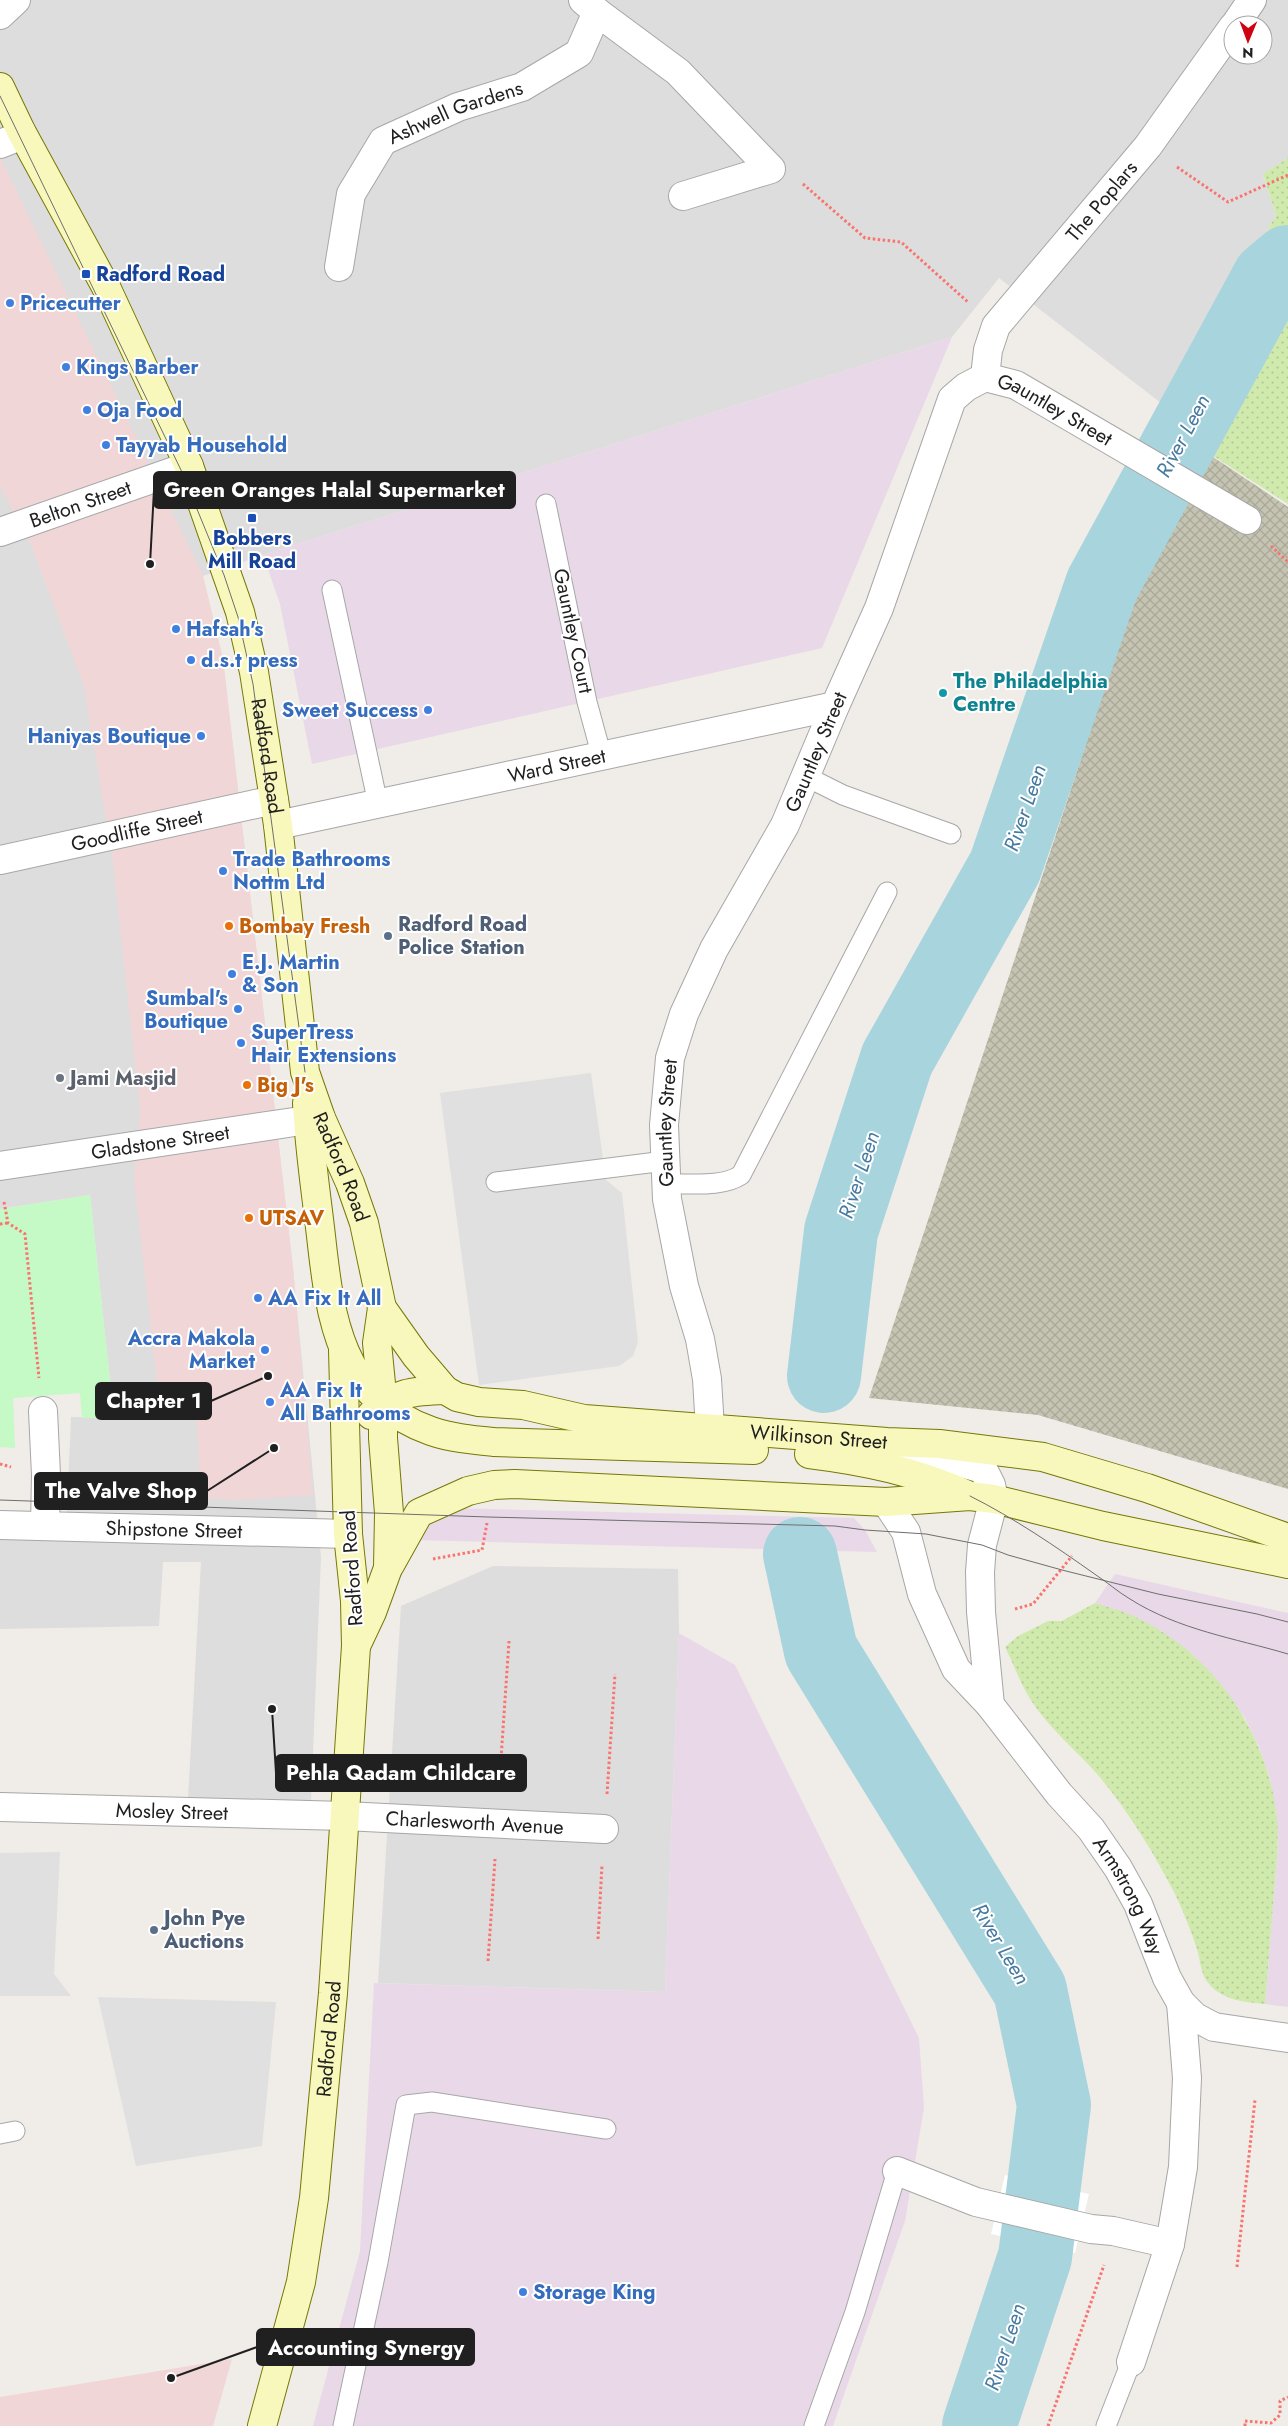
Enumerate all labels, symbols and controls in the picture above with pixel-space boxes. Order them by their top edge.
north arrow [1223,15,1273,65]
text: N [1242,43,1254,63]
street label: Ashwell Gardens [383,73,526,151]
street label: The Poplars [1059,154,1144,248]
place label: Radford Road [96,260,225,289]
marker: Radford Road [80,268,92,280]
place label: Pricecutter [20,289,122,318]
marker: Pricecutter [4,297,16,309]
place label: Kings Barber [76,353,199,382]
marker: Kings Barber [60,361,72,373]
street label: Gauntley Street [994,366,1118,453]
water label: River Leen [1149,389,1217,483]
place label: Oja Food [97,396,182,425]
marker: Oja Food [81,404,93,416]
place label: Tayyab Household [116,431,287,460]
marker: Tayyab Household [100,439,112,451]
callout: Green Oranges Halal Supermarket [154,472,515,508]
street label: Belton Street [25,473,135,535]
text: Green Oranges Halal Supermarket [163,475,505,505]
marker: Bobbers Mill Road [246,512,258,524]
place label: Bobbers Mill Road [208,524,296,576]
street label: Gauntley Court [546,566,600,696]
place label: Hafsah's [186,615,263,644]
marker: Hafsah's [170,623,182,635]
place label: d.s.t press [201,646,298,675]
marker: d.s.t press [185,654,197,666]
place label: The Philadelphia Centre [953,667,1108,719]
street label: Gauntley Street [778,687,854,817]
marker: The Philadelphia Centre [937,687,949,699]
street label: Radford Road [244,696,291,816]
place label: Sweet Success [282,696,418,725]
marker: Sweet Success [422,704,434,716]
place label: Haniyas Boutique [27,722,191,751]
marker: Haniyas Boutique [195,730,207,742]
street label: Ward Street [505,741,609,790]
water label: River Leen [996,761,1054,855]
street label: Goodliffe Street [68,802,206,859]
place label: Trade Bathrooms Nottm Ltd [233,845,390,897]
marker: Trade Bathrooms Nottm Ltd [217,865,229,877]
place label: Radford Road Police Station [398,910,527,962]
place label: Bombay Fresh [239,912,370,941]
marker: Bombay Fresh [223,920,235,932]
marker: Radford Road Police Station [382,930,394,942]
place label: E.J. Martin & Son [242,948,340,1000]
marker: E.J. Martin & Son [226,968,238,980]
place label: Sumbal's Boutique [144,984,228,1036]
marker: Sumbal's Boutique [232,1003,244,1015]
place label: SuperTress Hair Extensions [251,1018,396,1070]
marker: SuperTress Hair Extensions [235,1037,247,1049]
street label: Gauntley Street [649,1057,684,1187]
place label: Jami Masjid [66,1064,176,1093]
place label: Big J's [257,1071,314,1100]
marker: Jami Masjid [54,1072,66,1084]
marker: Big J's [241,1079,253,1091]
street label: Radford Road [306,1107,377,1226]
street label: Gladstone Street [89,1117,232,1167]
water label: River Leen [831,1128,887,1222]
place label: UTSAV [259,1204,324,1233]
marker: UTSAV [243,1212,255,1224]
place label: AA Fix It All [267,1284,381,1313]
marker: AA Fix It All [252,1292,264,1304]
place label: Accra Makola Market [127,1324,256,1376]
marker: Accra Makola Market [259,1344,271,1356]
place label: AA Fix It All Bathrooms [279,1376,410,1428]
callout: Chapter 1 [96,1383,211,1419]
text: Chapter 1 [106,1386,202,1416]
marker: AA Fix It All Bathrooms [264,1396,276,1408]
street label: Wilkinson Street [749,1417,888,1456]
callout: The Valve Shop [35,1473,207,1509]
text: The Valve Shop [45,1476,197,1506]
street label: Radford Road [333,1509,371,1627]
street label: Shipstone Street [105,1513,243,1546]
callout: Pehla Qadam Childcare [276,1755,526,1791]
text: Pehla Qadam Childcare [286,1758,516,1788]
street label: Mosley Street [115,1796,229,1827]
street label: Charlesworth Avenue [385,1804,565,1841]
street label: Armstrong Way [1086,1831,1171,1959]
water label: River Leen [965,1898,1037,1990]
place label: John Pye Auctions [160,1904,245,1956]
marker: John Pye Auctions [148,1924,160,1936]
street label: Radford Road [309,1980,348,2098]
place label: Storage King [533,2278,656,2307]
marker: Storage King [517,2286,529,2298]
water label: River Leen [977,2300,1033,2394]
callout: Accounting Synergy [257,2329,474,2365]
text: Accounting Synergy [267,2333,465,2363]

